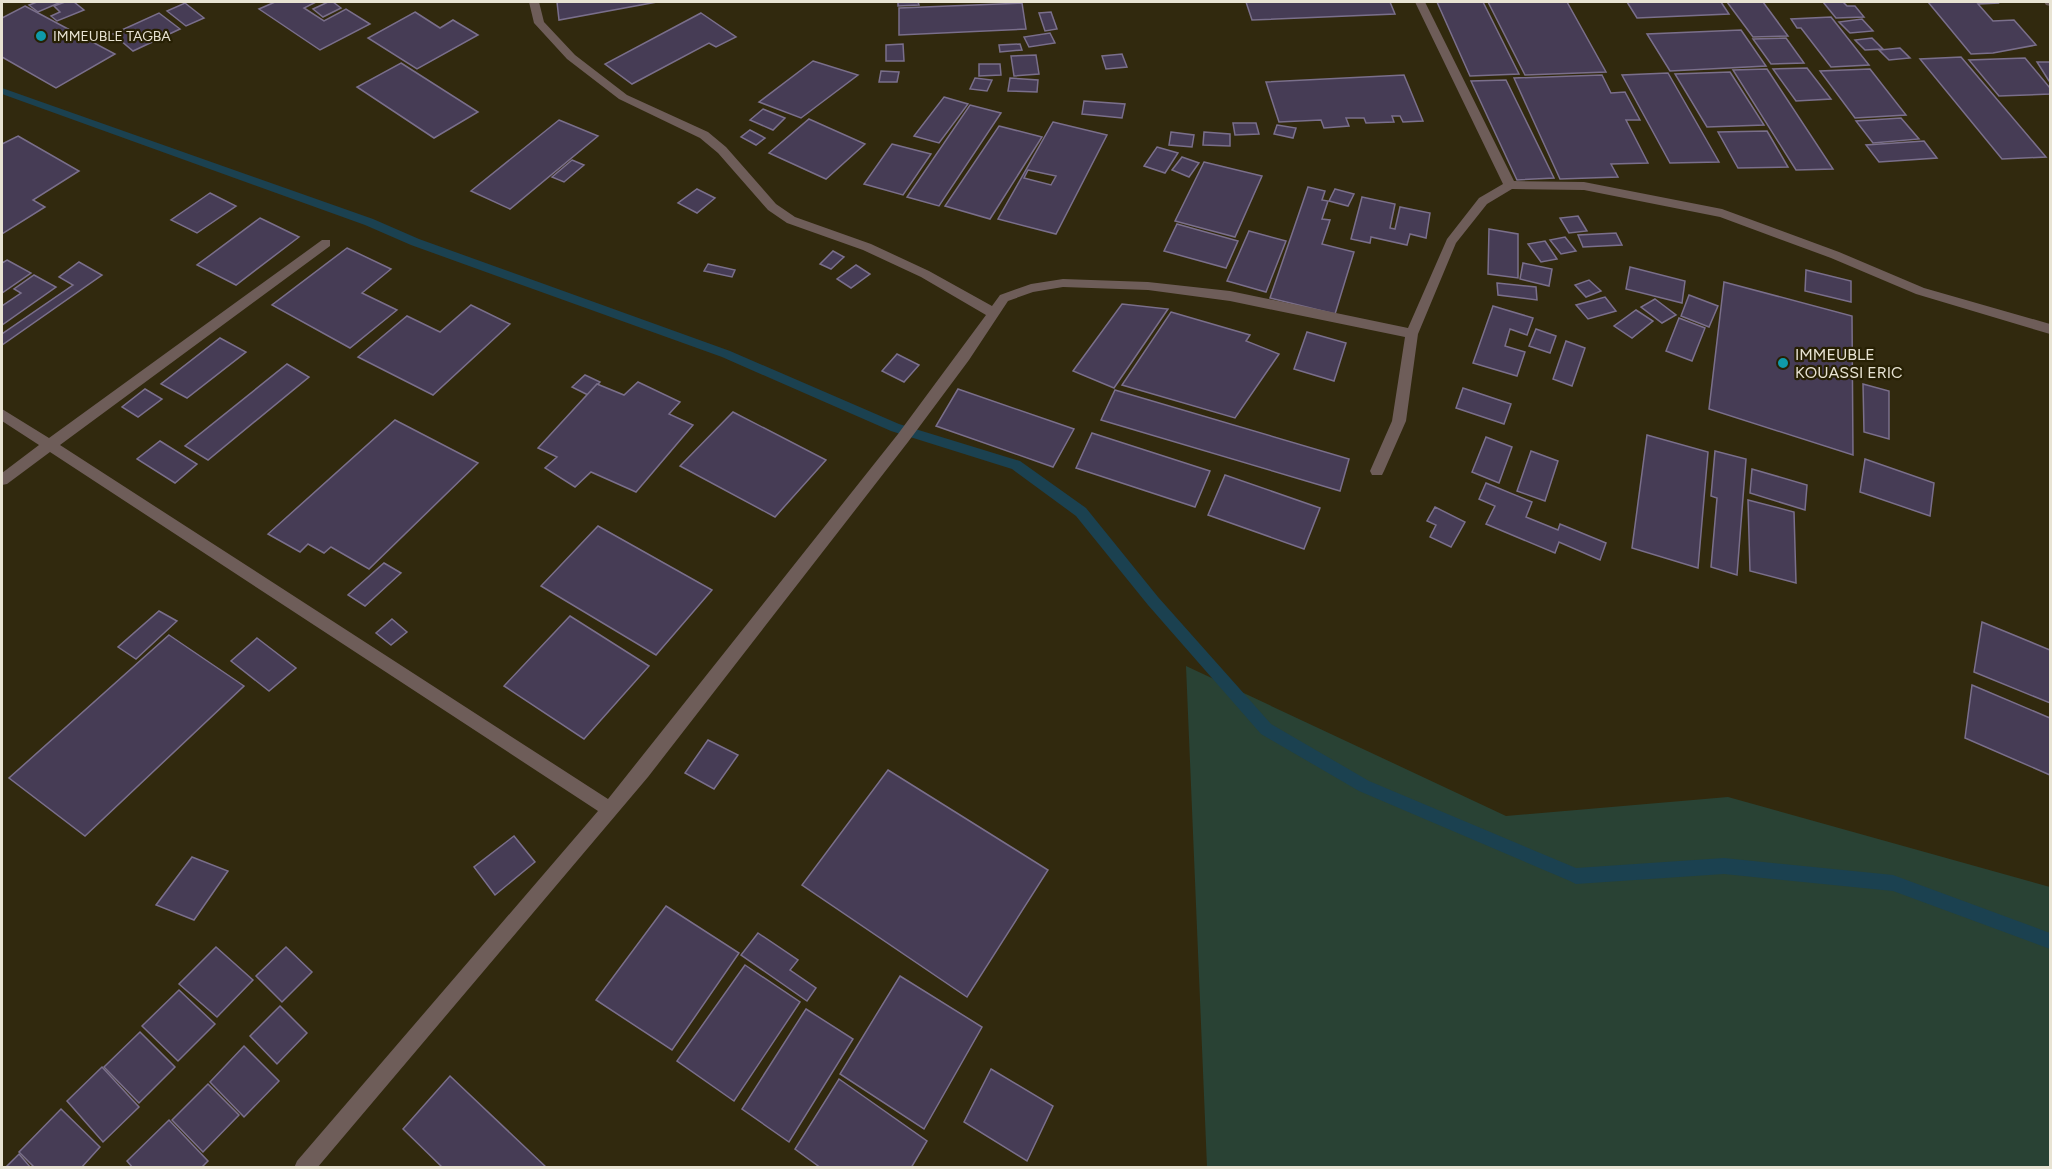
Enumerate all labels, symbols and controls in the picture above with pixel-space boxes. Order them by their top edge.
place label: IMMEUBLE TAGBA [53,28,171,45]
marker: IMMEUBLE TAGBA [34,29,48,43]
place label: IMMEUBLE KOUASSI ERIC [1795,345,1903,382]
marker: IMMEUBLE KOUASSI ERIC [1776,356,1790,370]

